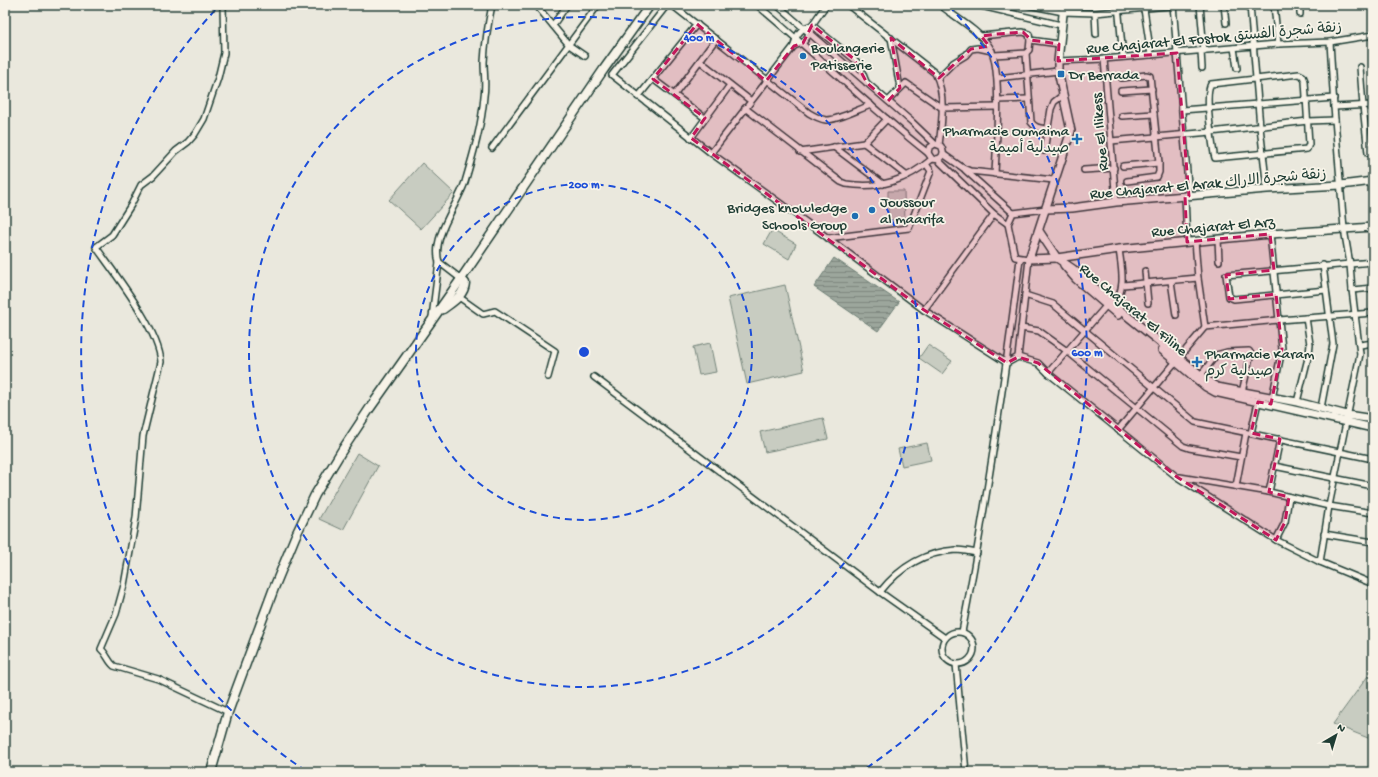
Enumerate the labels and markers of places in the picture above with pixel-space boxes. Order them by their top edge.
place label: Boulangerie Patisserie [810,40,885,75]
marker: Boulangerie Patisserie [798,51,808,61]
place label: Dr Berrada [1068,67,1140,85]
marker: Dr Berrada [1056,69,1066,79]
place label: Pharmacie Oumaima صيدلية أميمة [942,123,1070,158]
marker: Pharmacie Oumaima صيدلية أميمة [1072,134,1082,144]
place label: Joussour al maarifa [880,194,945,229]
place label: Bridges knowledge Schools Group [726,200,848,235]
marker: Joussour al maarifa [867,205,877,215]
marker: Bridges knowledge Schools Group [850,211,860,221]
centre of rings [577,345,591,359]
place label: Pharmacie Karam صيدلية كرم [1204,346,1315,382]
marker: Pharmacie Karam صيدلية كرم [1192,357,1202,367]

